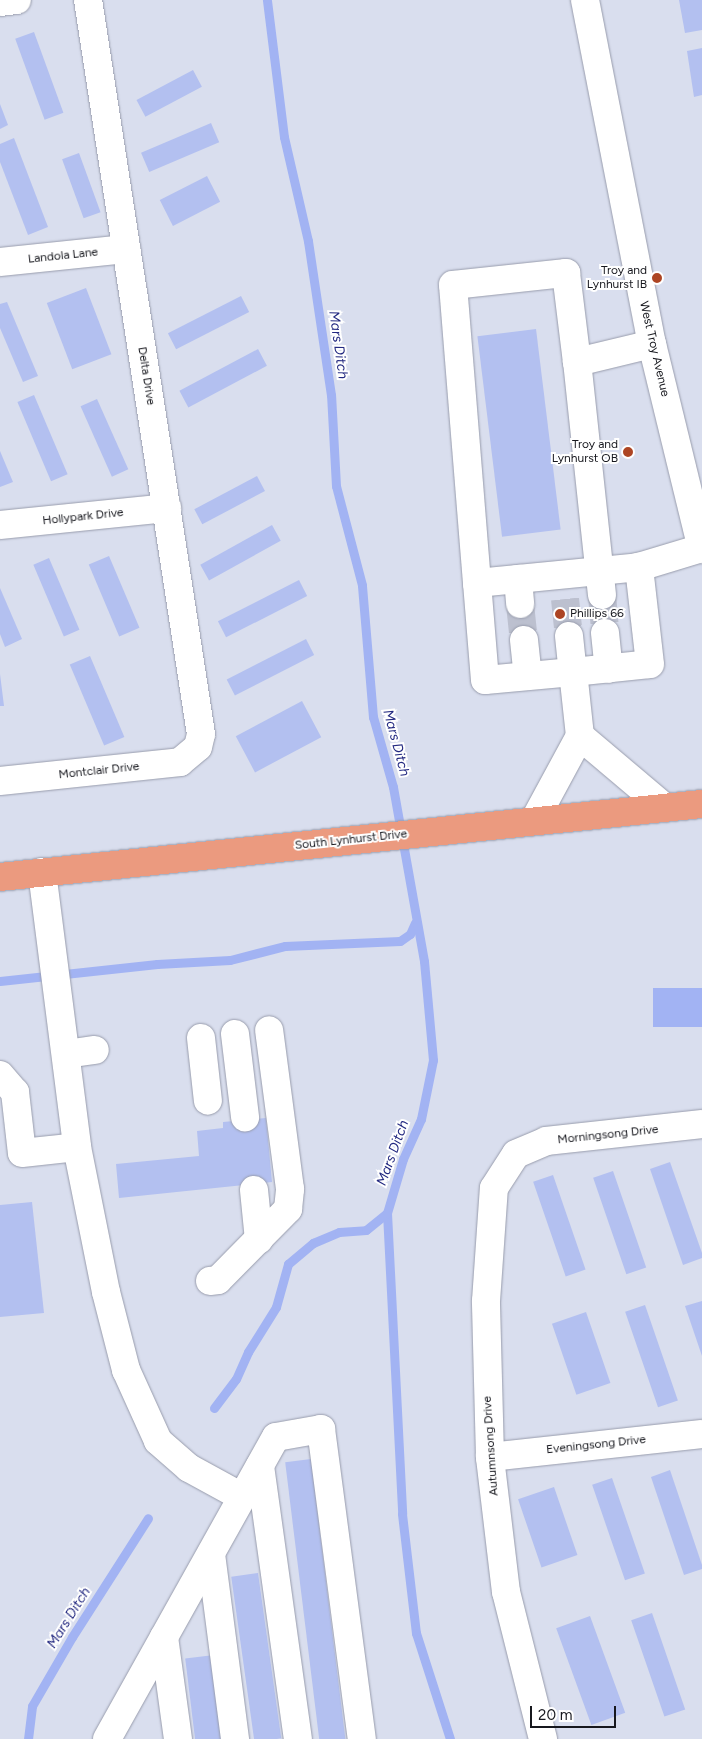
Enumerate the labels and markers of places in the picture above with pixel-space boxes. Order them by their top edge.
place label: Troy and Lynhurst IB [587,264,647,292]
marker: Troy and Lynhurst IB [651,272,663,284]
place label: Troy and Lynhurst OB [552,438,618,466]
marker: Troy and Lynhurst OB [622,446,634,458]
place label: Phillips 66 [570,607,624,621]
marker: Phillips 66 [554,608,566,620]

